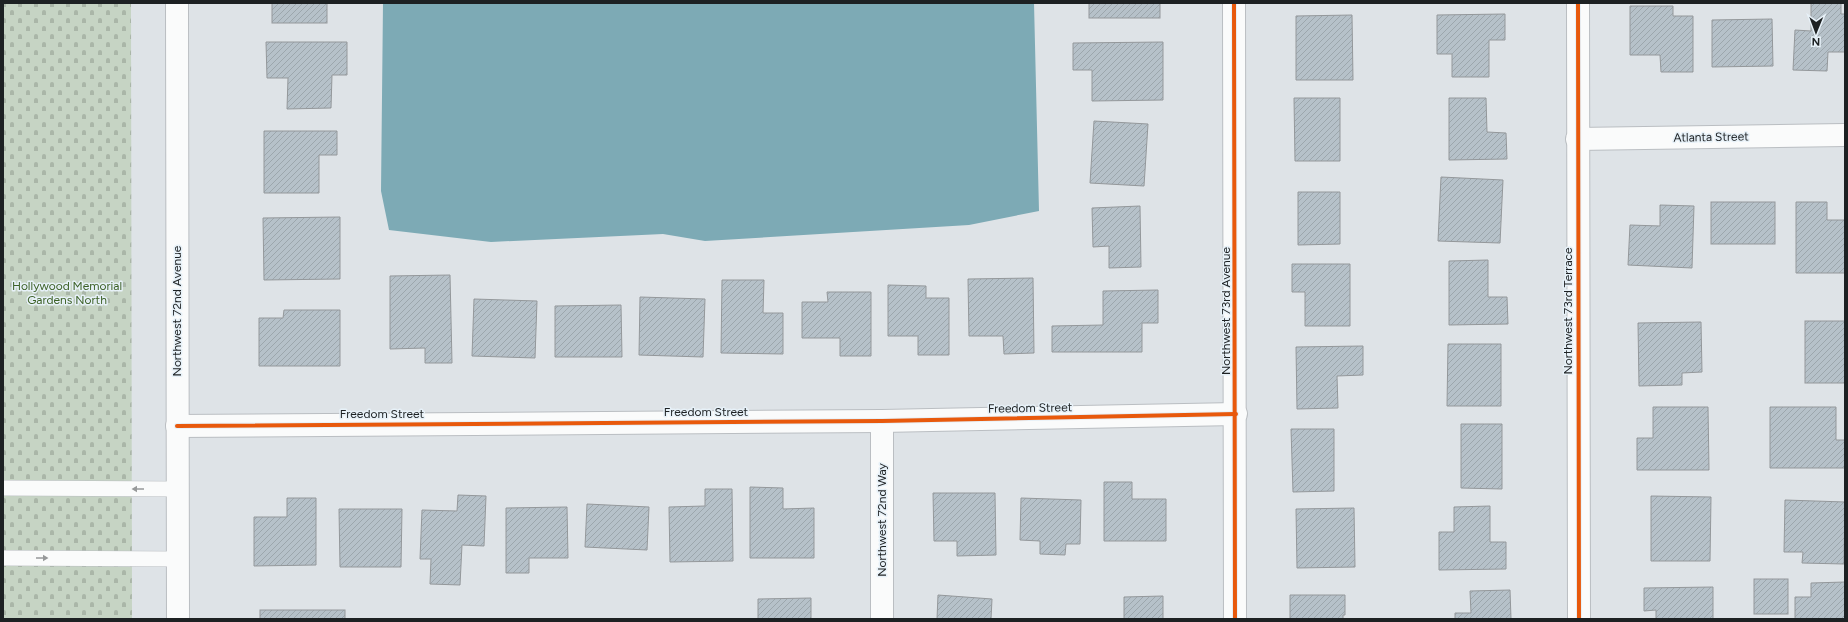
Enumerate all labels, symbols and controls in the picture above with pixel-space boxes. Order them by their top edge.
north arrow [1796,12,1836,52]
text: N [1811,35,1820,48]
street label: Atlanta Street [1673,129,1749,145]
street label: Northwest 72nd Avenue [170,245,184,376]
street label: Northwest 73rd Avenue [1219,247,1233,375]
street label: Northwest 73rd Terrace [1561,247,1575,375]
park label: Hollywood Memorial Gardens North [12,279,122,307]
street label: Freedom Street [988,400,1073,416]
street label: Freedom Street [664,405,749,419]
street label: Freedom Street [340,407,425,421]
street label: Northwest 72nd Way [875,463,889,577]
one-way arrow [131,486,144,492]
one-way arrow [36,555,49,561]

